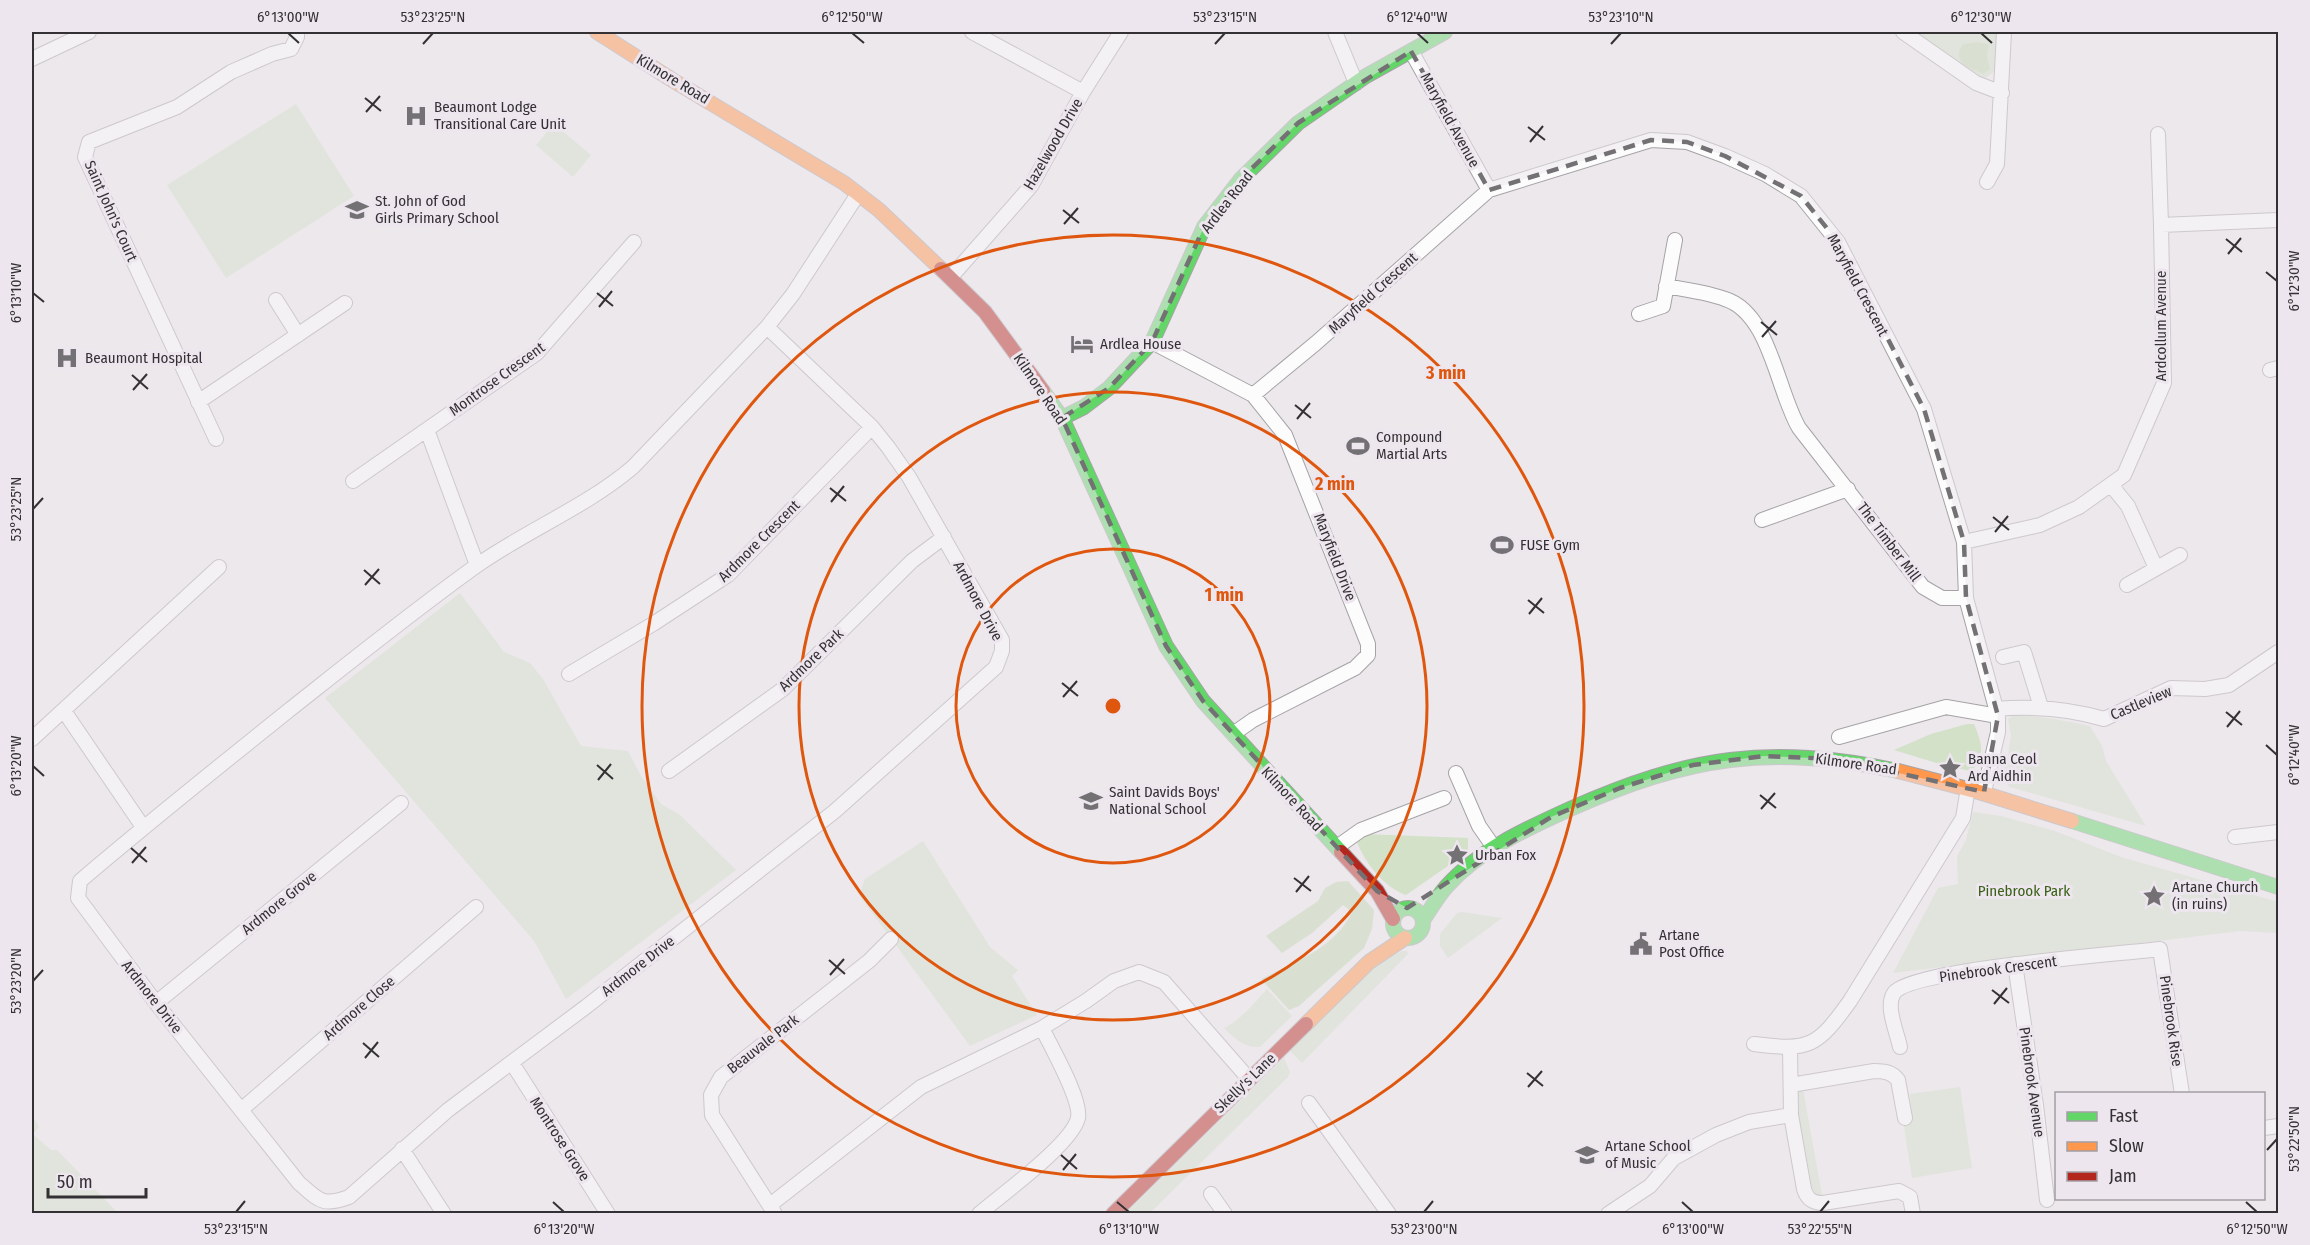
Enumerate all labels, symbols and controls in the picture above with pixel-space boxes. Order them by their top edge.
text: 6°13'00"W [257,8,319,26]
text: 53°23'25"N [401,8,465,26]
text: 6°12'50"W [821,8,883,26]
text: 53°23'15"N [1193,8,1257,26]
text: 6°12'40"W [1386,8,1448,26]
text: 53°23'10"N [1588,8,1654,26]
text: 6°12'30"W [1950,8,2012,26]
street label: Kilmore Road [633,50,713,108]
street label: Maryfield Avenue [1416,69,1484,171]
street label: Hazelwood Drive [1020,95,1086,193]
place label: Beaumont Lodge Transitional Care Unit [434,98,566,133]
hospital icon: Beaumont Lodge Transitional Care Unit [403,103,429,129]
street label: Saint John's Court [81,158,141,264]
street label: Ardlea Road [1197,167,1257,237]
place label: St. John of God Girls Primary School [375,192,499,227]
school or university icon: St. John of God Girls Primary School [344,197,370,223]
street label: Maryfield Crescent [1824,231,1893,339]
street label: Maryfield Crescent [1325,248,1421,338]
text: 6°12'30"W [2285,250,2303,312]
text: 6°13'10"W [7,263,25,323]
street label: Ardcollum Avenue [2152,271,2170,381]
hotel icon: Ardlea House [1069,331,1095,357]
place label: Ardlea House [1100,335,1181,353]
street label: Montrose Crescent [446,338,548,420]
hospital icon: Beaumont Hospital [54,345,80,371]
place label: Beaumont Hospital [85,349,203,367]
street label: Kilmore Road [1010,350,1070,428]
text: 3 min [1425,362,1466,384]
place label: Compound Martial Arts [1376,428,1447,463]
sports icon: Compound Martial Arts [1345,433,1371,459]
text: 2 min [1314,473,1355,495]
text: 53°23'25"N [7,477,25,541]
street label: Ardmore Crescent [714,496,804,586]
street label: The Timber Mill [1853,499,1925,585]
street label: Maryfield Drive [1310,511,1360,603]
sports icon: FUSE Gym [1489,532,1515,558]
place label: FUSE Gym [1520,536,1580,554]
street label: Ardmore Drive [949,558,1007,644]
text: 1 min [1204,584,1244,606]
street label: Ardmore Park [775,625,847,695]
street label: Castleview [2108,682,2174,724]
centre of rings [1103,696,1123,716]
text: 6°12'40"W [2285,724,2303,786]
text: 6°13'20"W [7,735,25,797]
street label: Kilmore Road [1814,749,1898,779]
place label: Banna Ceol Ard Aidhin [1968,750,2037,785]
place icon: Banna Ceol Ard Aidhin [1937,755,1963,781]
street label: Kilmore Road [1257,763,1327,835]
place label: Saint Davids Boys' National School [1109,783,1220,818]
school or university icon: Saint Davids Boys' National School [1078,788,1104,814]
place icon: Urban Fox [1444,842,1470,868]
place label: Urban Fox [1475,846,1536,864]
street label: Ardmore Grove [238,867,320,939]
place label: Artane Church (in ruins) [2172,878,2258,913]
park label: Pinebrook Park [1978,882,2070,900]
place icon: Artane Church (in ruins) [2141,883,2167,909]
place label: Artane Post Office [1659,926,1725,961]
public building icon: Artane Post Office [1628,931,1654,957]
street label: Ardmore Drive [598,932,678,1000]
text: 53°23'20"N [7,948,25,1014]
street label: Pinebrook Crescent [1938,952,2058,986]
street label: Ardmore Drive [118,957,186,1037]
street label: Ardmore Close [320,972,398,1044]
street label: Pinebrook Rise [2156,974,2186,1068]
street label: Beauvale Park [724,1010,802,1078]
street label: Pinebrook Avenue [2015,1026,2049,1138]
street label: Skelly's Lane [1211,1049,1279,1117]
legend [2055,1092,2265,1200]
street label: Montrose Grove [526,1094,594,1184]
text: Fast [2109,1105,2138,1127]
text: 53°22'50"N [2285,1106,2303,1172]
text: Slow [2109,1135,2144,1157]
place label: Artane School of Music [1605,1137,1691,1172]
school or university icon: Artane School of Music [1574,1142,1600,1168]
scale bar [48,1161,146,1199]
text: Jam [2109,1165,2137,1187]
text: 50 m [57,1171,93,1193]
text: 53°23'15"N [204,1220,268,1238]
text: 6°13'20"W [533,1220,595,1238]
text: 6°13'10"W [1099,1220,1159,1238]
text: 53°23'00"N [1390,1220,1458,1238]
text: 6°13'00"W [1662,1220,1724,1238]
text: 53°22'55"N [1788,1220,1852,1238]
text: 6°12'50"W [2226,1220,2288,1238]

